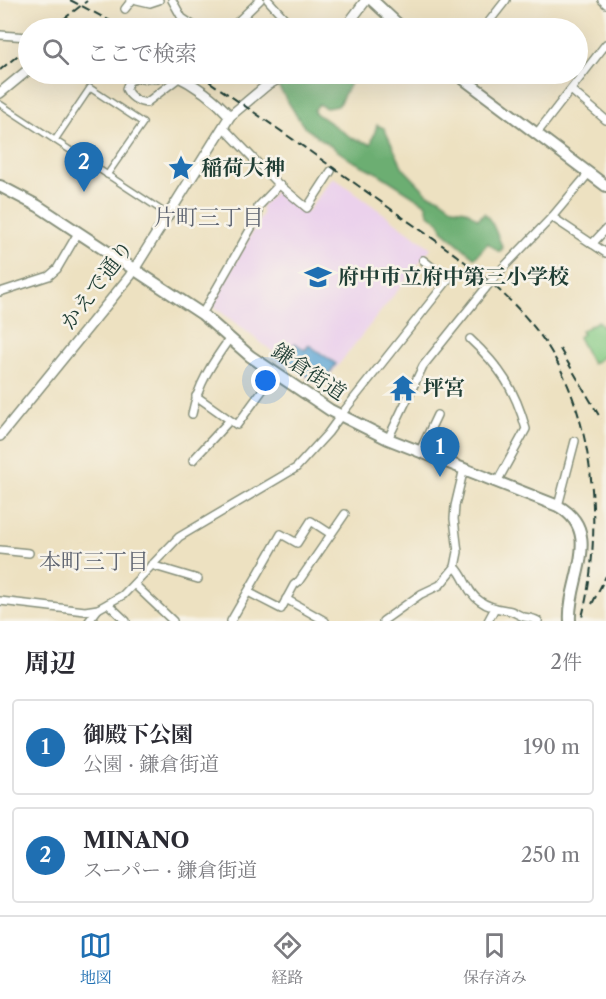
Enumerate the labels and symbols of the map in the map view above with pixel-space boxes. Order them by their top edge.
pin: 2 [64,142,104,192]
place icon: 稲荷大神 [166,153,196,183]
place label: 稲荷大神 [201,155,285,180]
district label: 片町三丁目 [154,204,264,231]
street label: かえで通り [55,235,138,334]
school or university icon: 府中市立府中第三小学校 [303,262,333,292]
place label: 府中市立府中第三小学校 [338,264,569,289]
street label: 鎌倉街道 [267,338,351,405]
your location [251,366,280,395]
temple icon: 坪宮 [388,373,418,403]
place label: 坪宮 [423,375,465,400]
pin: 1 [420,428,460,477]
district label: 本町三丁目 [39,548,149,575]

